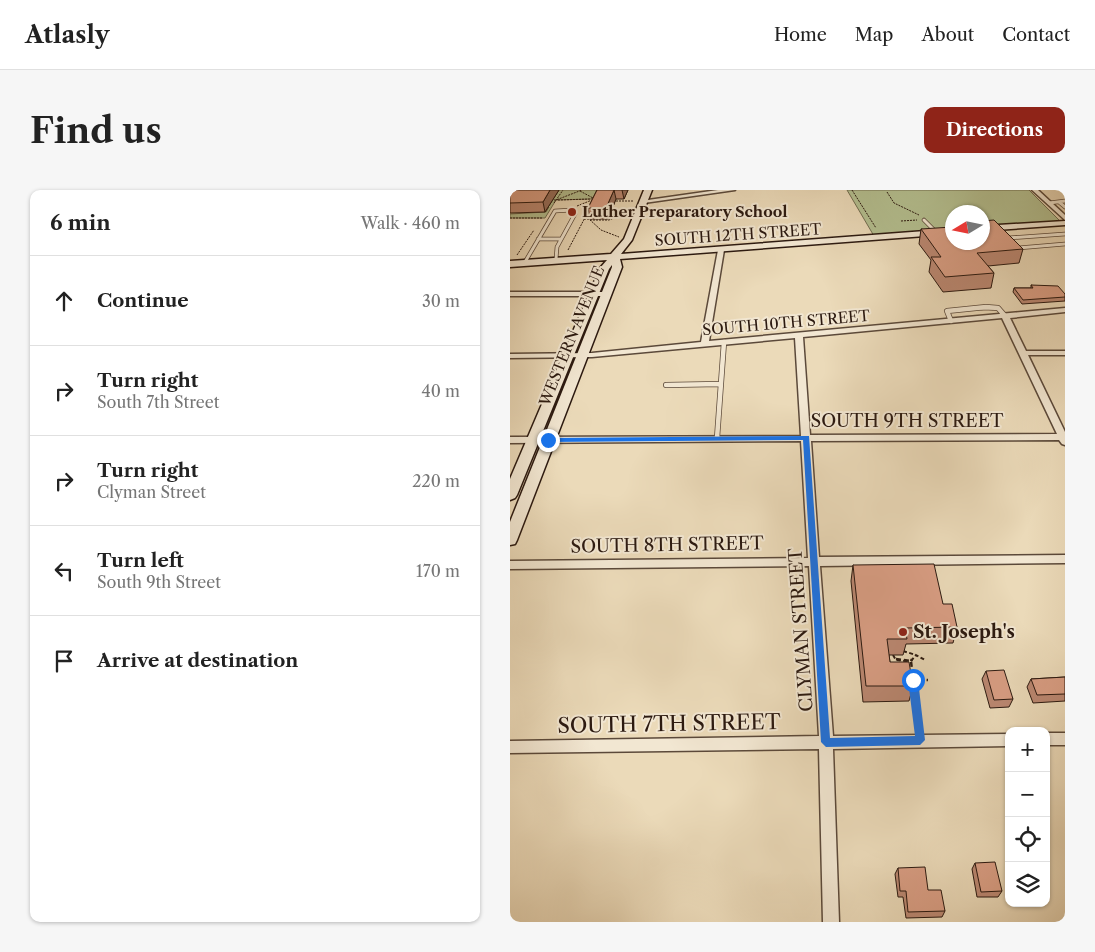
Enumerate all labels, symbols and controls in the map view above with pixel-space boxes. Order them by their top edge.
text: Atlasly [25,20,109,49]
text: Home [774,24,827,46]
text: Map [855,24,893,46]
text: About [921,24,974,46]
text: Contact [1002,24,1070,46]
button: Directions [924,107,1065,153]
text: Find us [30,109,162,152]
place label: Luther Preparatory School [582,202,787,221]
north arrow [945,205,990,250]
marker: Luther Preparatory School [566,206,578,218]
text: 6 min [50,210,111,235]
text: Walk · 460 m [361,213,460,233]
street label: SOUTH 12TH STREET [654,219,823,250]
street label: WESTERN AVENUE [534,263,608,410]
icon: ahead [50,287,78,315]
text: Continue [97,289,189,312]
text: 30 m [422,291,460,311]
street label: SOUTH 10TH STREET [701,306,871,339]
text: Turn right [97,369,198,392]
icon: right [50,377,78,405]
text: 40 m [421,381,460,401]
text: South 7th Street [97,392,219,412]
street label: SOUTH 9TH STREET [810,410,1004,432]
route end [537,429,560,452]
text: Turn right [97,459,198,482]
icon: right [50,467,78,495]
text: 220 m [412,471,460,491]
text: Clyman Street [97,482,206,502]
street label: SOUTH 8TH STREET [570,532,764,558]
street label: CLYMAN STREET [784,547,818,712]
text: Turn left [97,549,184,572]
icon: left [50,557,78,585]
text: 170 m [416,561,460,581]
text: South 9th Street [97,572,221,592]
place label: St. Joseph's [913,621,1015,643]
marker: St. Joseph's [897,626,909,638]
icon: arrive [50,647,78,675]
text: Arrive at destination [97,649,298,672]
route start [902,669,925,692]
street label: SOUTH 7TH STREET [557,709,781,738]
map controls [1005,727,1050,907]
button: + [1005,727,1050,772]
button: − [1005,772,1050,817]
button: locate [1005,817,1050,862]
button: layers [1005,862,1050,907]

